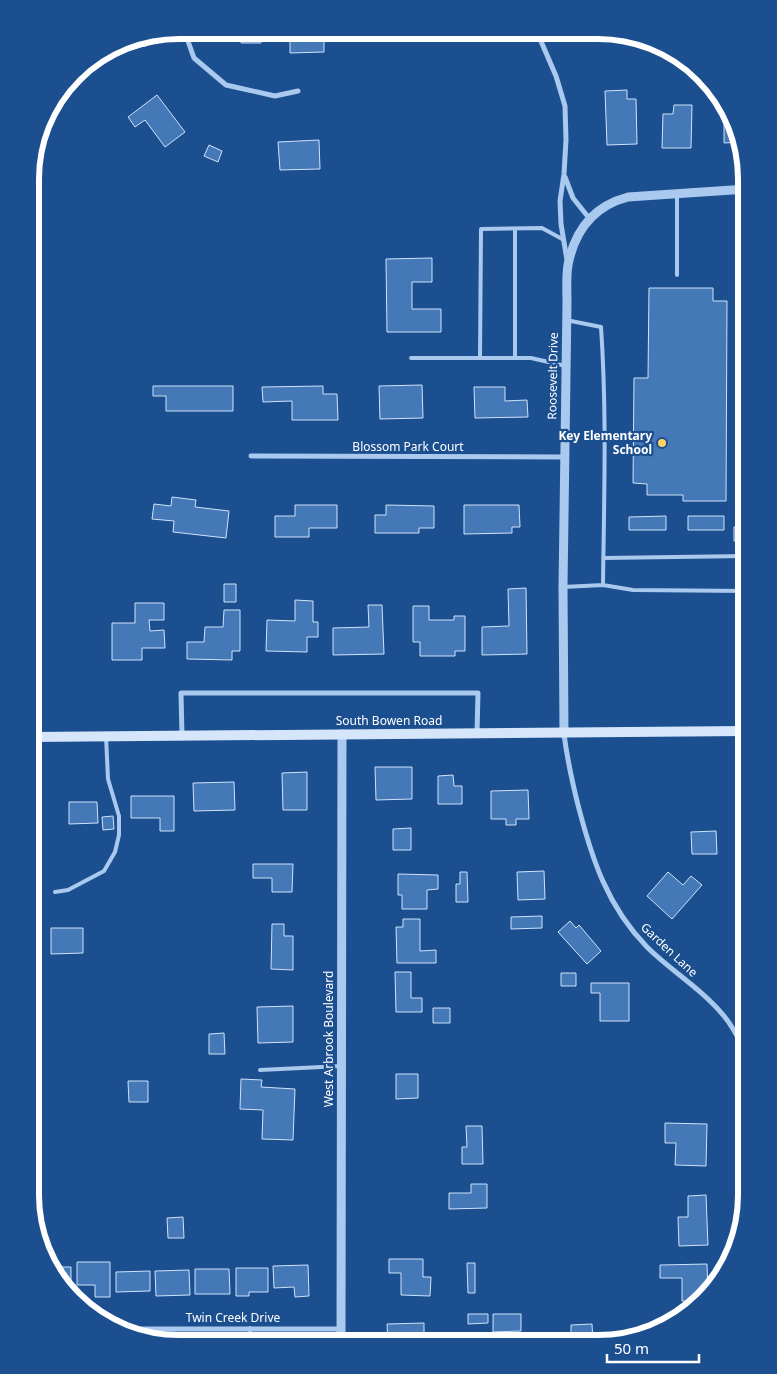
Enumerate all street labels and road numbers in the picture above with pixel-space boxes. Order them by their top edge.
street label: Roosevelt Drive [543,332,562,420]
street label: Blossom Park Court [352,438,464,455]
street label: South Bowen Road [336,712,442,729]
street label: Garden Lane [637,919,702,981]
street label: West Arbrook Boulevard [320,971,337,1107]
street label: Twin Creek Drive [186,1309,280,1326]

